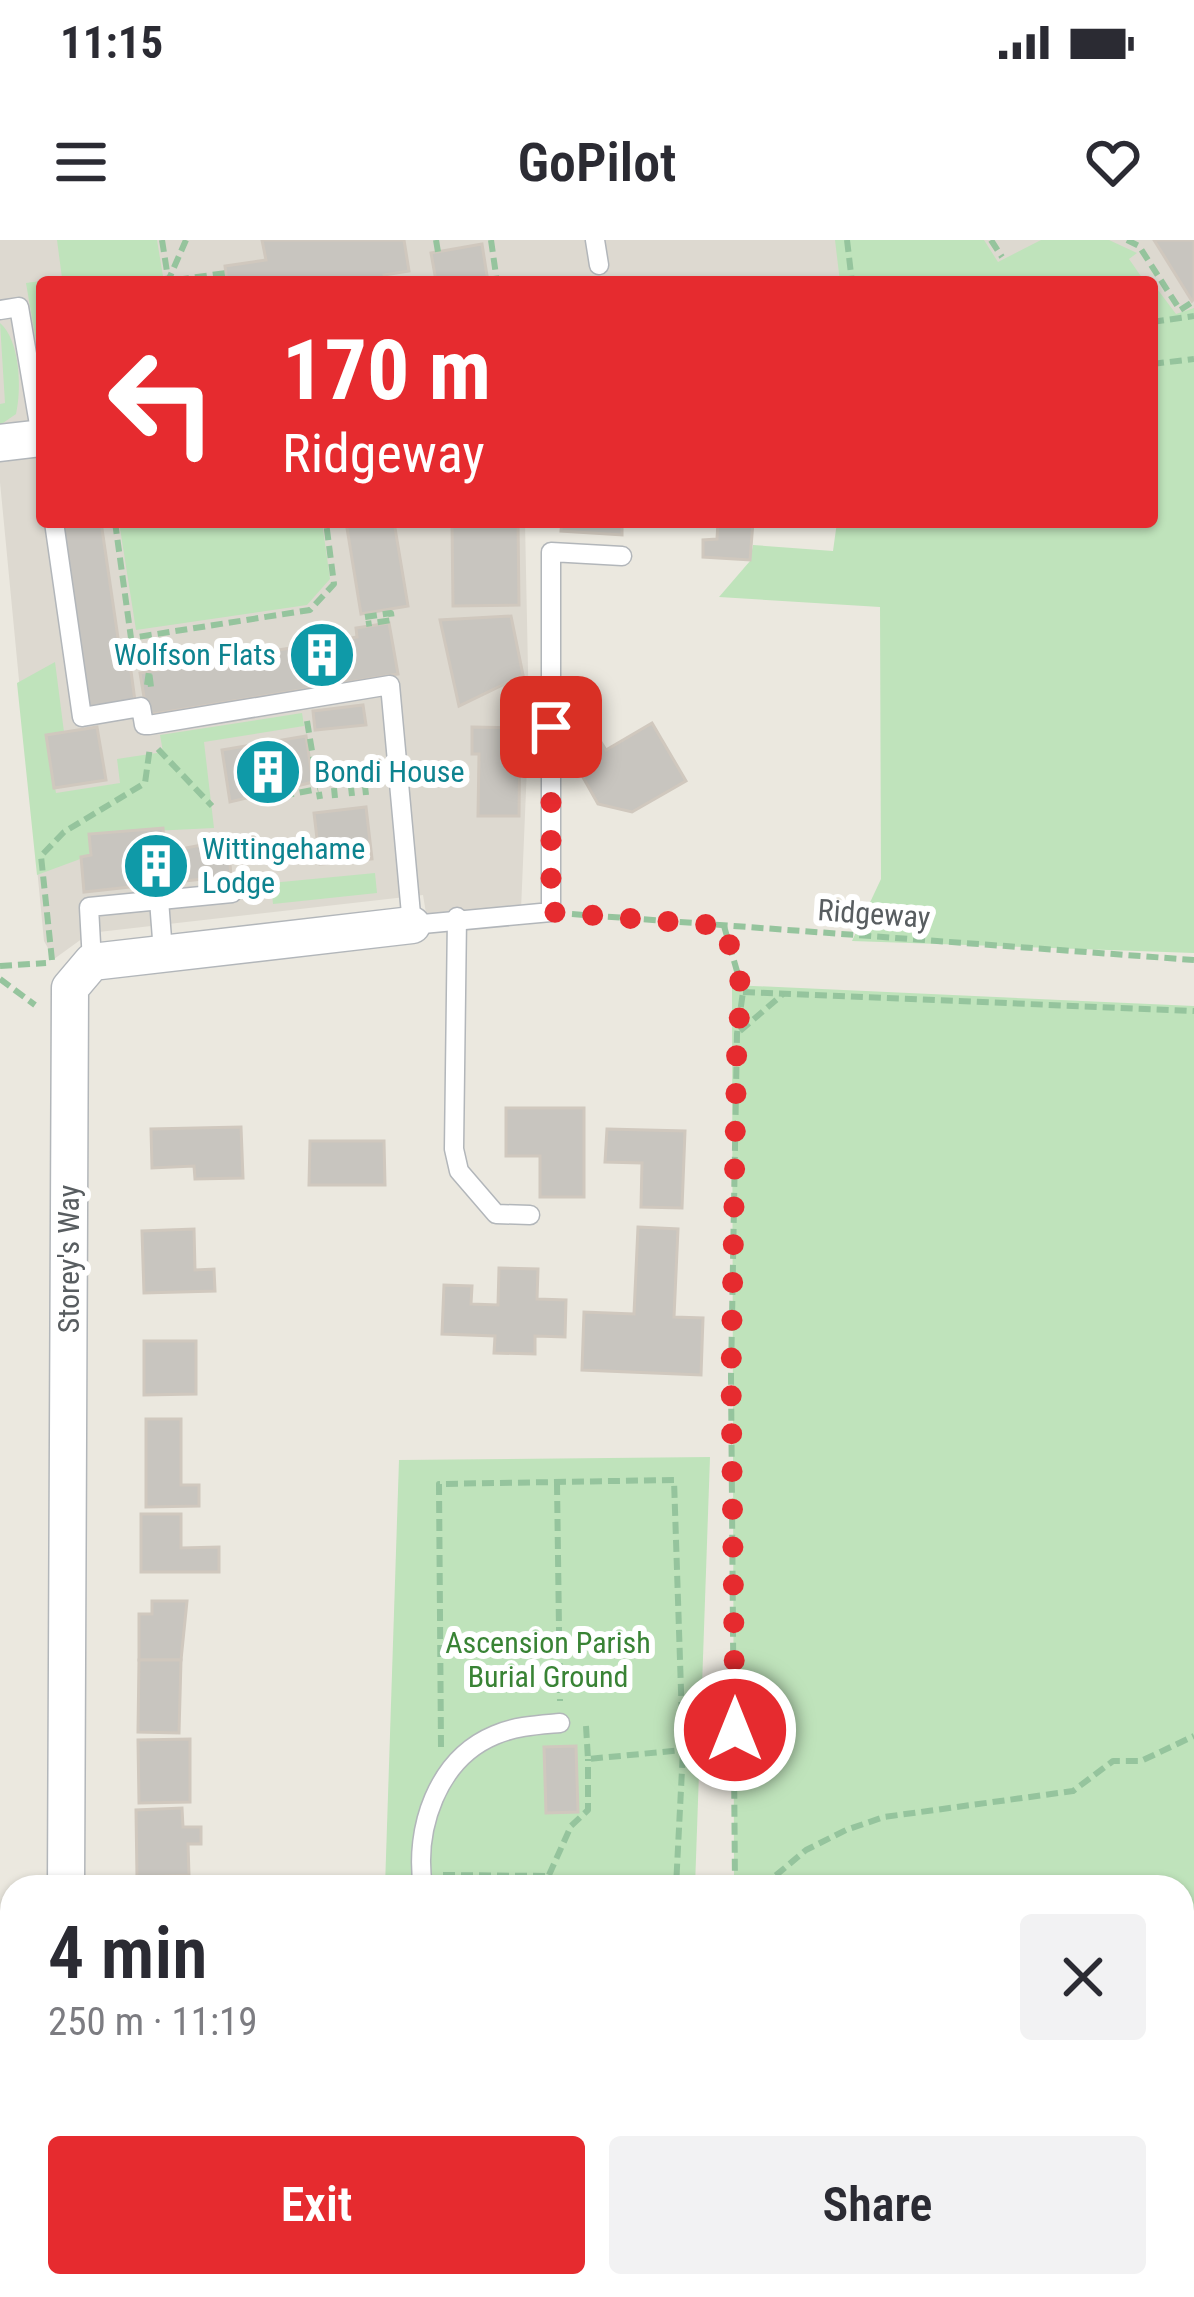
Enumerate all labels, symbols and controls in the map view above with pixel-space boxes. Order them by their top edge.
text: 11:15 [60,16,163,69]
icon: menu [48,129,114,195]
icon: heart [1080,129,1146,195]
text: GoPilot [517,131,677,194]
text: 170 m [282,321,491,420]
icon: left [84,324,240,480]
text: Ridgeway [282,422,485,485]
building icon: Wolfson Flats [287,620,357,690]
place label: Wolfson Flats [114,637,276,672]
pin [500,676,602,778]
icon: arrive [518,694,584,760]
building icon: Bondi House [233,737,303,807]
place label: Bondi House [314,754,465,789]
building icon: Wittingehame Lodge [121,831,191,901]
place label: Wittingehame Lodge [202,831,365,900]
street label: Ridgeway [817,892,931,935]
street label: Storey's Way [51,1185,86,1333]
park label: Ascension Parish Burial Ground [445,1625,651,1694]
position arrow [672,1667,798,1793]
text: 4 min [48,1911,207,1996]
button: close [1020,1914,1146,2040]
text: 250 m · 11:19 [48,1999,258,2045]
button: Exit [48,2136,585,2274]
button: Share [609,2136,1146,2274]

